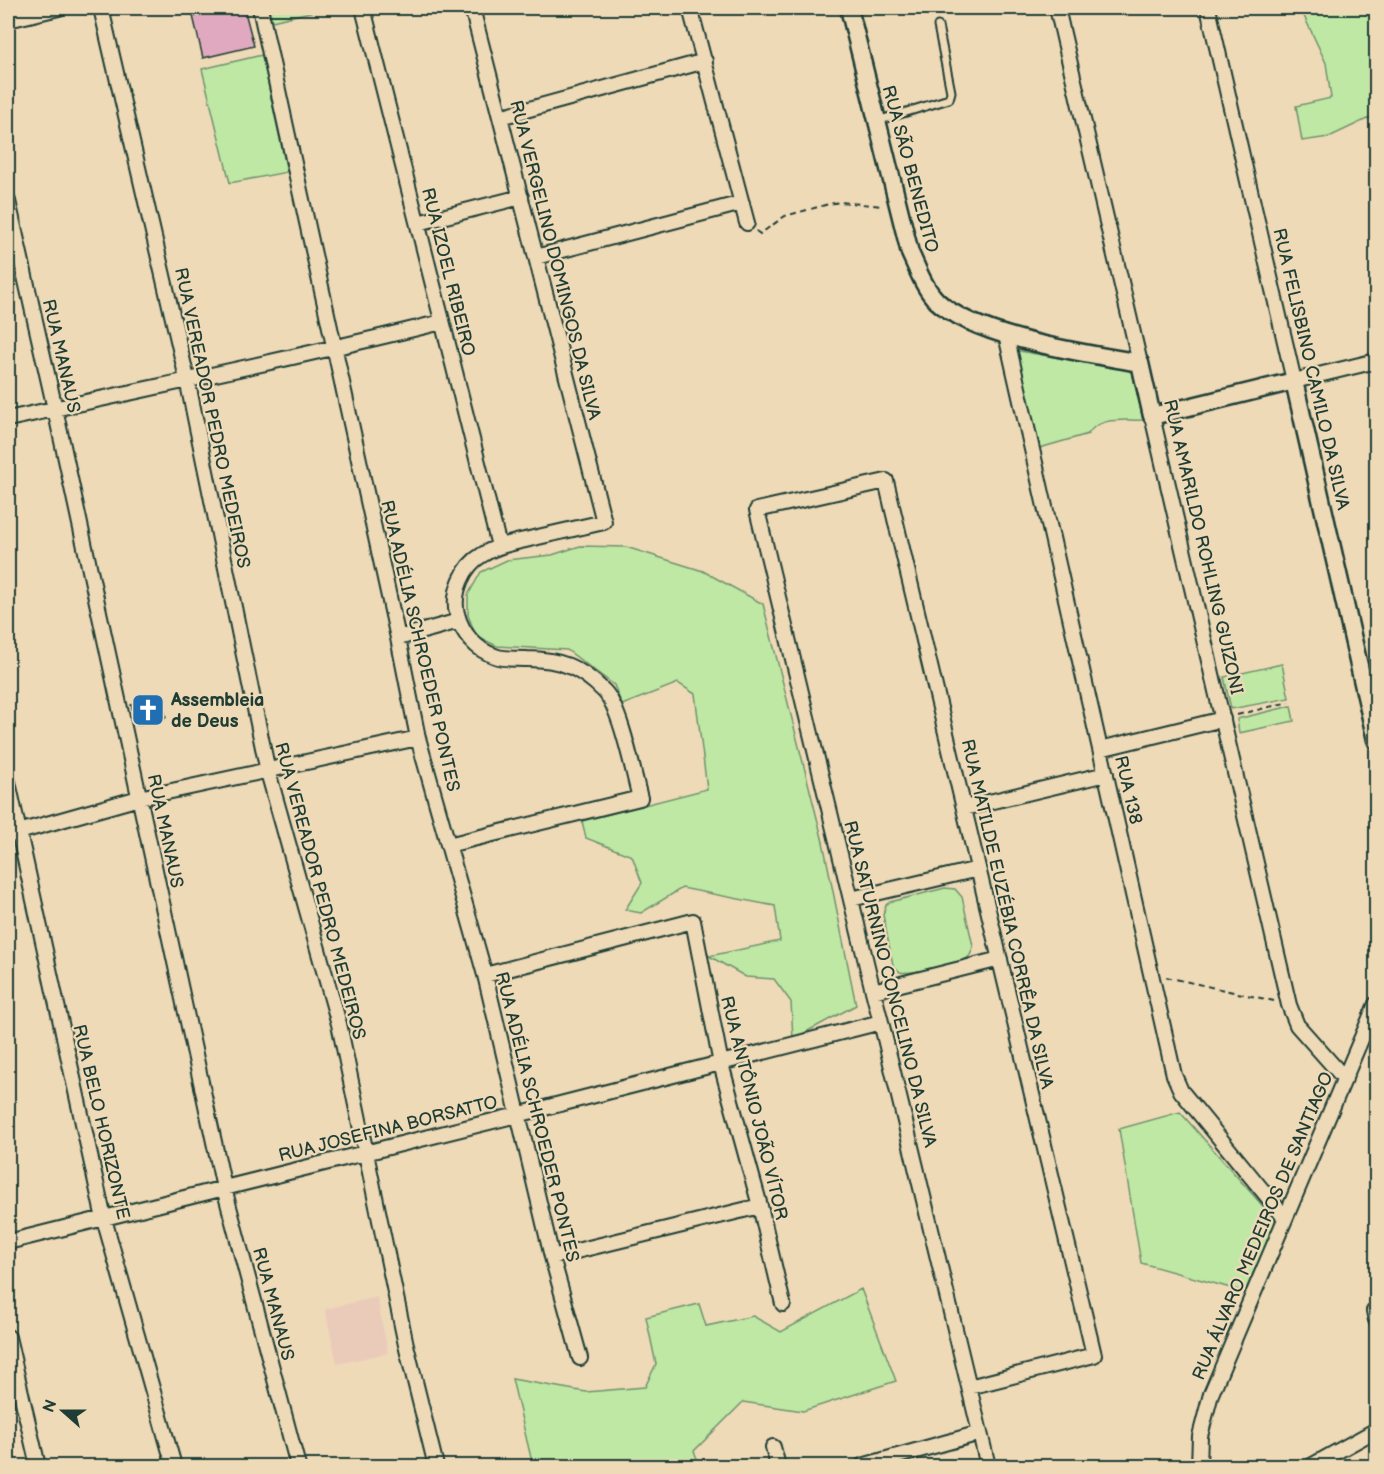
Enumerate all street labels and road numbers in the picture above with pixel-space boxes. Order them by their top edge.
street label: RUA SÃO BENEDITO [878,83,943,255]
street label: RUA VERGELINO DOMINGOS DA SILVA [505,98,605,422]
street label: RUA IZOEL RIBEIRO [417,186,479,358]
street label: RUA FELISBINO CAMILO DA SILVA [1268,226,1354,512]
street label: RUA VEREADOR PEDRO MEDEIROS [170,266,254,570]
street label: RUA MANAUS [38,297,84,415]
street label: RUA AMARILDO ROHLING GUIZONI [1159,398,1247,696]
street label: RUA ADÉLIA SCHROEDER PONTES [376,498,466,794]
street label: RUA MATILDE EUZÉBIA CORRÊA DA SILVA [957,737,1059,1091]
street label: RUA VEREADOR PEDRO MEDEIROS [270,740,370,1042]
street label: RUA 138 [1110,754,1146,826]
street label: RUA MANAUS [143,772,187,890]
street label: RUA SATURNINO CONCELINO DA SILVA [839,819,941,1149]
street label: RUA ADÉLIA SCHROEDER PONTES [491,969,585,1264]
street label: RUA ANTÔNIO JOÃO VÍTOR [716,993,794,1222]
street label: RUA BELO HORIZONTE [68,1022,134,1222]
street label: RUA ÁLVARO MEDEIROS DE SANTIAGO [1187,1068,1338,1383]
street label: RUA JOSEFINA BORSATTO [276,1092,500,1166]
street label: RUA MANAUS [248,1245,298,1363]

